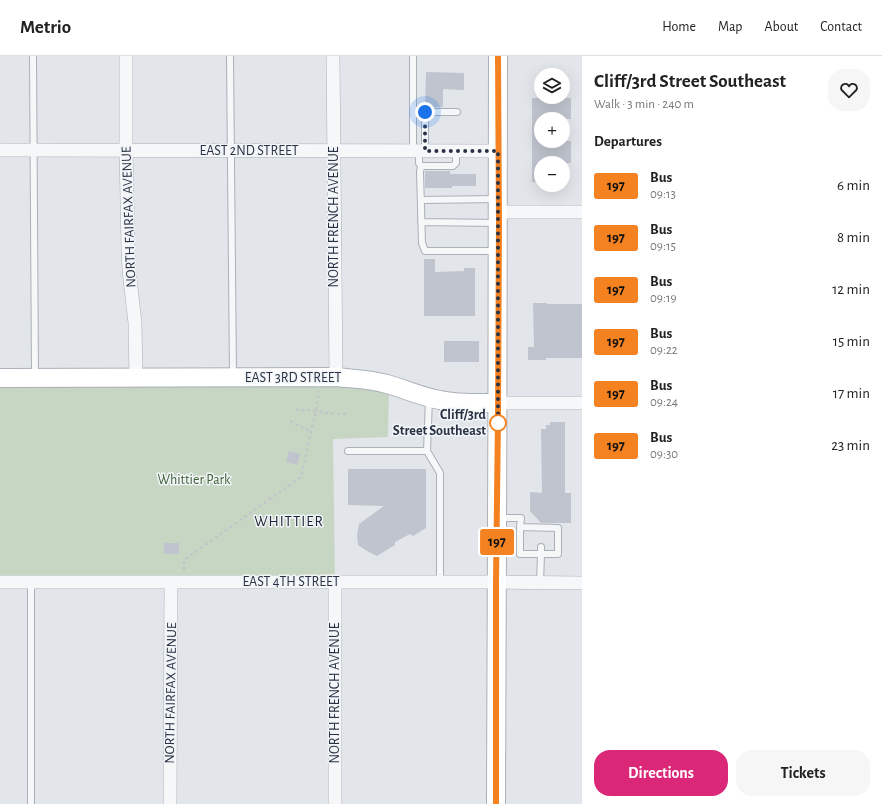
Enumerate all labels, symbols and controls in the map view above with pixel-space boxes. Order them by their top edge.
text: Metrio [20,18,71,37]
text: Home [662,20,696,34]
text: Map [718,20,742,34]
text: About [764,20,798,34]
text: Contact [820,20,862,34]
map controls [534,68,570,192]
button: layers [534,68,570,104]
button: heart [828,69,870,111]
text: Cliff/3rd Street Southeast [594,72,786,91]
text: Walk · 3 min · 240 m [594,98,694,111]
your location [415,102,435,122]
button: + [534,112,570,148]
text: Departures [594,134,662,149]
street label: EAST 2ND STREET [199,144,299,158]
street label: NORTH FAIRFAX AVENUE [120,146,138,288]
street label: NORTH FRENCH AVENUE [327,146,341,287]
button: − [534,156,570,192]
text: Bus [650,170,672,185]
text: 6 min [837,178,870,193]
text: 197 [607,179,625,193]
text: 09:13 [650,188,676,201]
text: Bus [650,222,672,237]
text: 8 min [837,230,870,245]
text: 197 [607,231,625,245]
text: 09:15 [650,240,676,253]
text: Bus [650,274,672,289]
text: 12 min [832,282,870,297]
text: 197 [607,283,625,297]
text: 09:19 [650,292,677,305]
text: Bus [650,326,672,341]
text: 15 min [833,334,870,349]
text: 197 [607,335,625,349]
text: 09:22 [650,344,678,357]
street label: EAST 3RD STREET [245,371,341,385]
text: Bus [650,378,672,393]
text: 17 min [833,386,870,401]
text: 197 [607,387,625,401]
text: 09:24 [650,396,678,409]
place label: Cliff/3rd Street Southeast [393,408,487,438]
marker: Cliff/3rd Street Southeast [489,414,507,432]
text: Bus [650,430,672,445]
text: 23 min [831,438,870,453]
text: 197 [607,439,625,453]
text: 09:30 [650,448,678,461]
park label: Whittier Park [158,473,231,487]
district label: WHITTIER [254,514,324,529]
line badge: 197 [474,529,520,555]
text: 197 [488,535,506,549]
street label: EAST 4TH STREET [242,575,340,589]
street label: NORTH FAIRFAX AVENUE [163,622,179,764]
street label: NORTH FRENCH AVENUE [328,622,342,763]
button: Directions [594,750,728,796]
button: Tickets [736,750,870,796]

